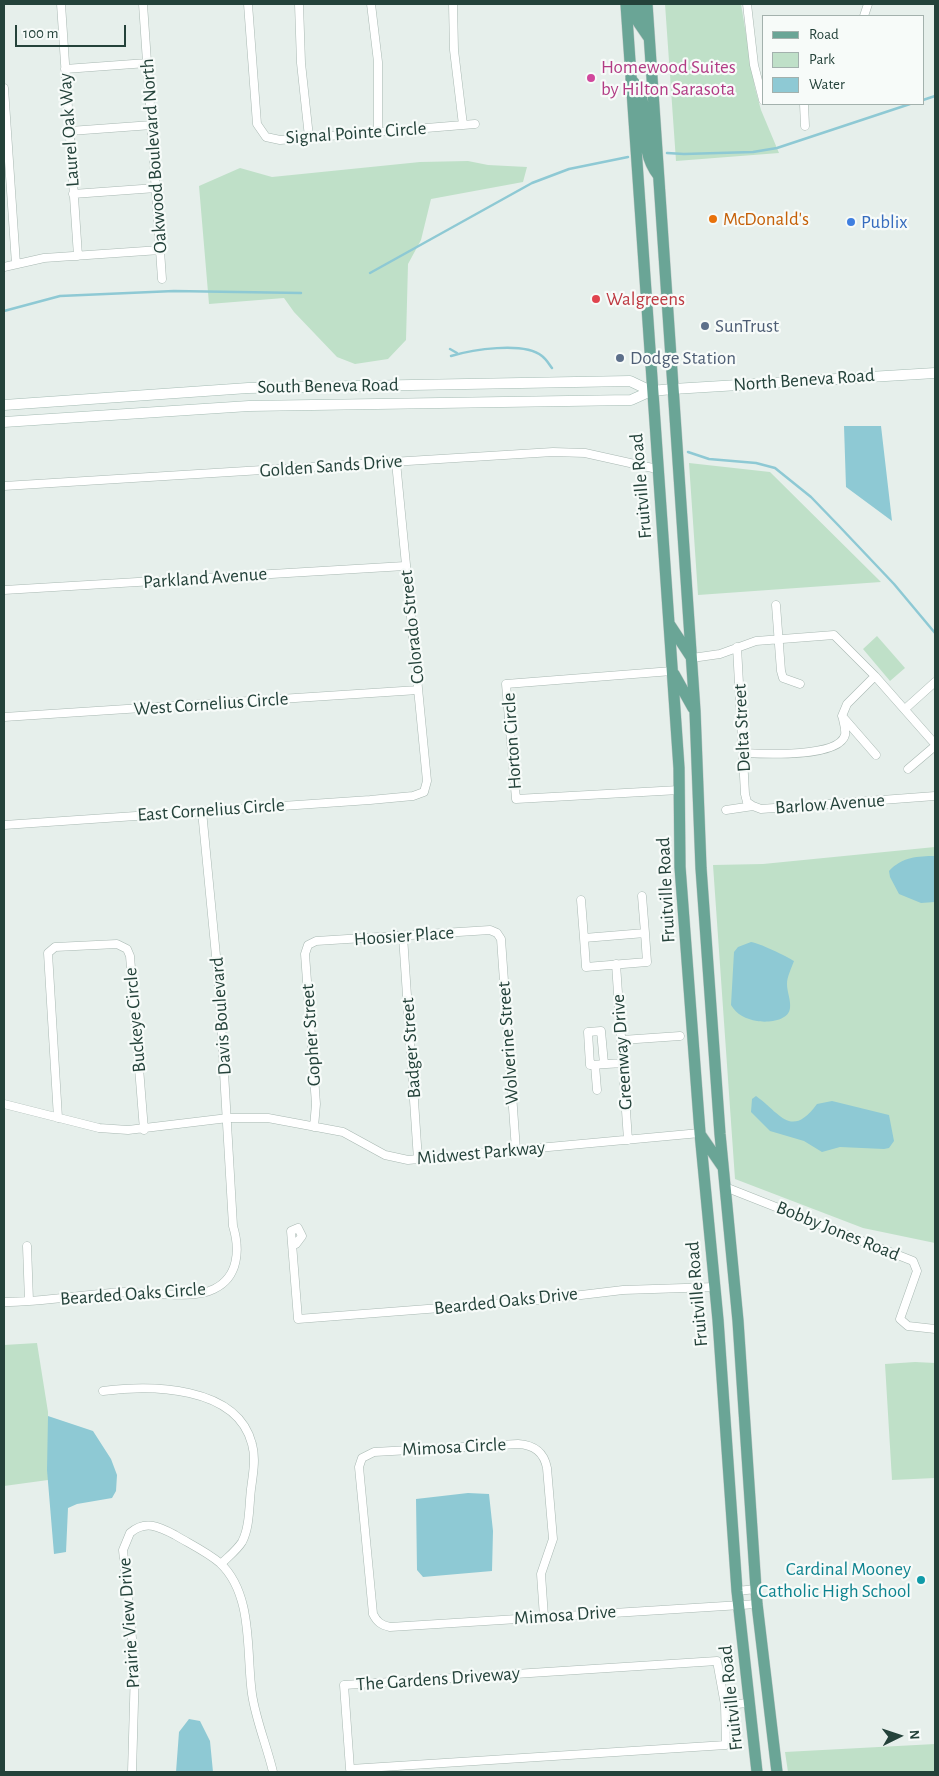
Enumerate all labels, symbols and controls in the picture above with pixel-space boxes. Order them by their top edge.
scale bar [18,15,129,47]
legend [762,15,924,105]
text: 100 m [23,26,58,41]
text: Road [809,27,839,42]
text: Park [809,52,835,67]
place label: Homewood Suites by Hilton Sarasota [601,56,736,100]
street label: Oakwood Boulevard North [136,58,172,254]
street label: Laurel Oak Way [54,72,84,188]
marker: Homewood Suites by Hilton Sarasota [585,72,597,84]
text: Water [809,77,845,92]
street label: Signal Pointe Circle [285,117,427,149]
place label: McDonald's [723,208,809,230]
place label: Publix [861,211,908,233]
marker: McDonald's [707,213,719,225]
marker: Publix [845,216,857,228]
place label: Walgreens [606,288,685,310]
marker: Walgreens [590,293,602,305]
place label: SunTrust [715,315,779,337]
marker: SunTrust [699,320,711,332]
place label: Dodge Station [630,347,736,369]
marker: Dodge Station [614,352,626,364]
street label: North Beneva Road [733,364,875,396]
street label: South Beneva Road [257,373,399,399]
street label: Fruitville Road [625,432,657,540]
street label: Golden Sands Drive [259,450,403,482]
street label: Parkland Avenue [142,562,268,594]
street label: Colorado Street [395,569,429,685]
street label: Delta Street [728,683,756,773]
street label: West Cornelius Circle [133,687,289,721]
street label: Horton Circle [497,692,527,790]
street label: Barlow Avenue [774,789,886,819]
street label: East Cornelius Circle [137,793,285,827]
street label: Fruitville Road [652,837,680,943]
street label: Hoosier Place [353,921,455,951]
street label: Davis Boulevard [205,956,237,1076]
street label: Buckeye Circle [119,967,151,1073]
street label: Wolverine Street [492,980,524,1106]
street label: Gopher Street [296,983,326,1087]
street label: Greenway Drive [607,993,637,1111]
street label: Badger Street [396,997,426,1099]
street label: Midwest Parkway [416,1136,546,1170]
street label: Bobby Jones Road [773,1196,903,1266]
street label: Fruitville Road [681,1240,713,1348]
street label: Bearded Oaks Circle [59,1278,207,1310]
street label: Bearded Oaks Drive [433,1282,579,1320]
street label: Mimosa Circle [401,1433,507,1461]
street label: Prairie View Drive [113,1557,145,1689]
place label: Cardinal Mooney Catholic High School [758,1558,911,1602]
marker: Cardinal Mooney Catholic High School [915,1574,927,1586]
street label: Mimosa Drive [513,1600,617,1630]
street label: Fruitville Road [714,1644,748,1752]
street label: The Gardens Driveway [355,1662,521,1696]
north arrow [874,1711,924,1761]
text: N [907,1730,921,1740]

